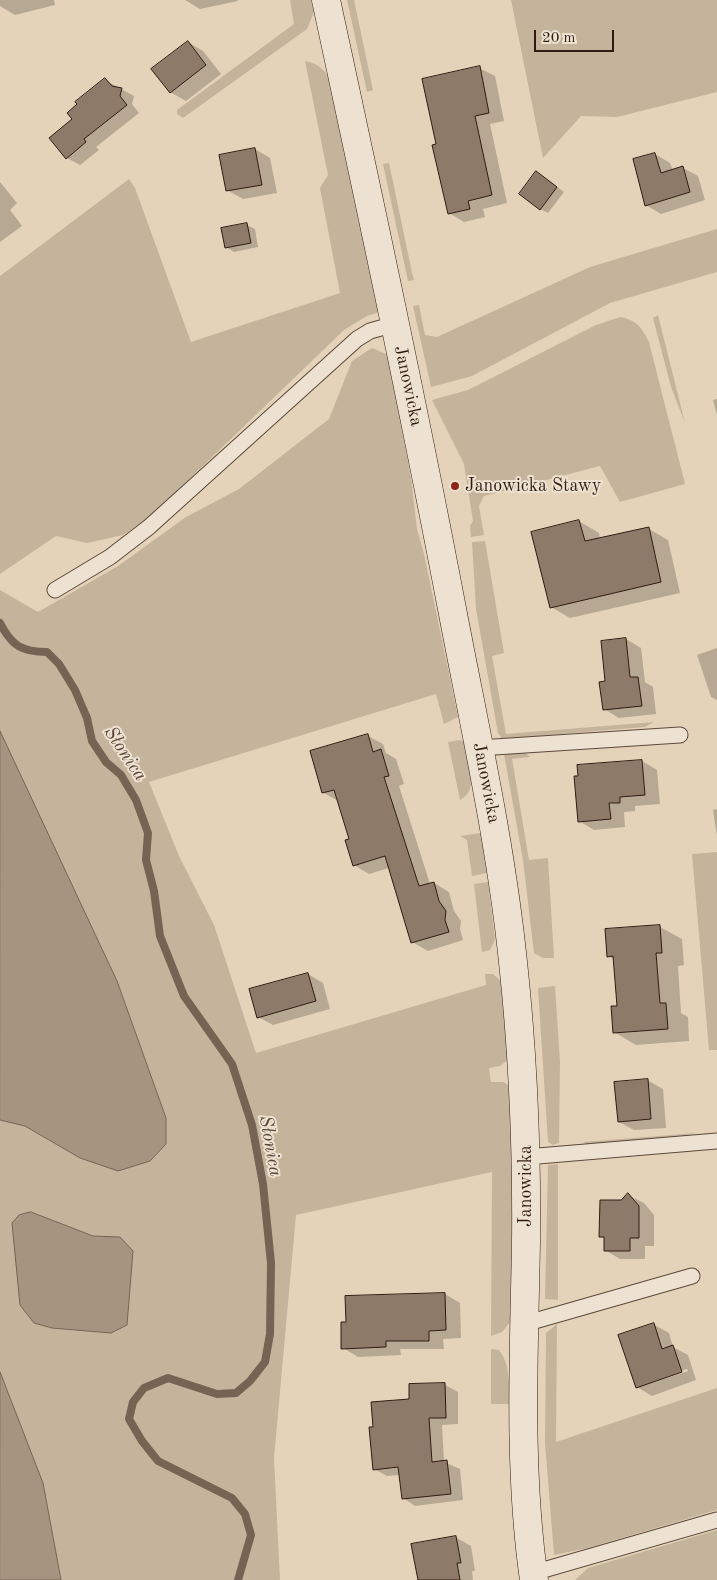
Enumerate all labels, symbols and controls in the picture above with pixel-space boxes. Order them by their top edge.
scale bar [537,20,617,52]
text: 20 m [542,31,576,46]
street label: Janowicka [389,344,427,428]
place label: Janowicka Stawy [465,475,601,497]
marker: Janowicka Stawy [449,480,461,492]
water label: Słonica [98,722,152,786]
street label: Janowicka [468,741,504,825]
water label: Słonica [253,1114,287,1178]
street label: Janowicka [515,1145,537,1227]

